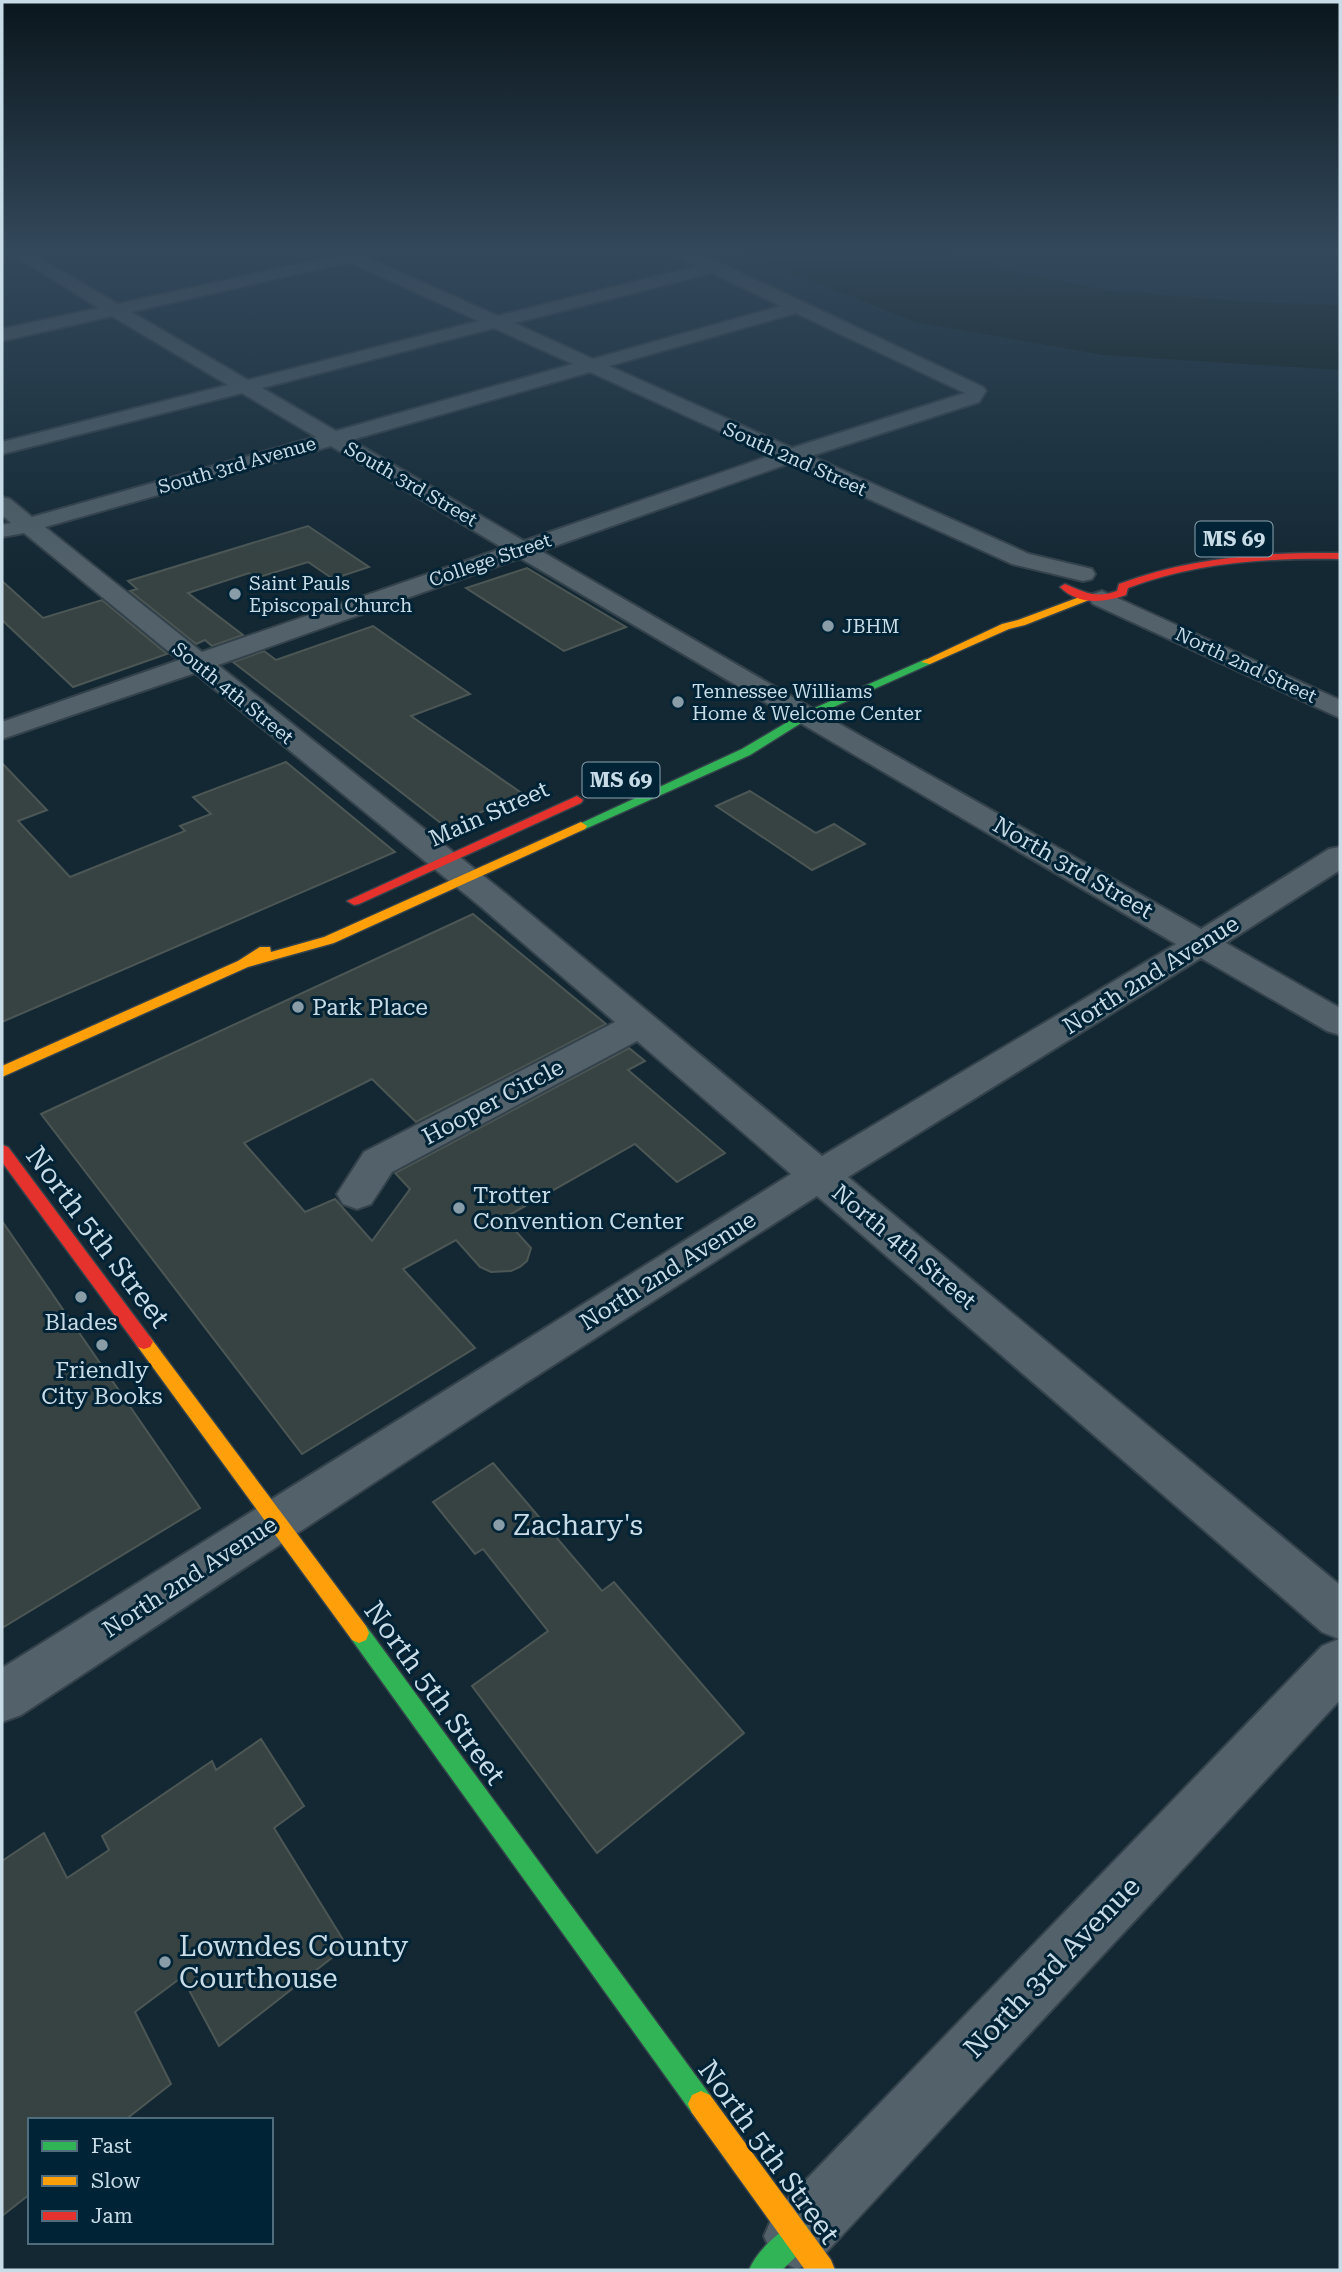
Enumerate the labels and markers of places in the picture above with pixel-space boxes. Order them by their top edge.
place label: Saint Pauls Episcopal Church [249,572,412,617]
marker: Saint Pauls Episcopal Church [227,586,243,602]
place label: JBHM [842,615,899,638]
marker: JBHM [820,618,836,634]
place label: Tennessee Williams Home & Welcome Center [692,680,922,725]
marker: Tennessee Williams Home & Welcome Center [670,694,686,710]
place label: Park Place [312,994,428,1021]
marker: Park Place [290,999,306,1015]
place label: Trotter Convention Center [473,1182,684,1235]
marker: Trotter Convention Center [451,1200,467,1216]
marker: Blades [73,1289,89,1305]
place label: Blades [44,1309,118,1336]
marker: Friendly City Books [94,1337,110,1353]
place label: Friendly City Books [41,1357,163,1410]
place label: Zachary's [513,1509,643,1542]
marker: Zachary's [491,1517,507,1533]
place label: Lowndes County Courthouse [179,1930,409,1995]
marker: Lowndes County Courthouse [157,1954,173,1970]

